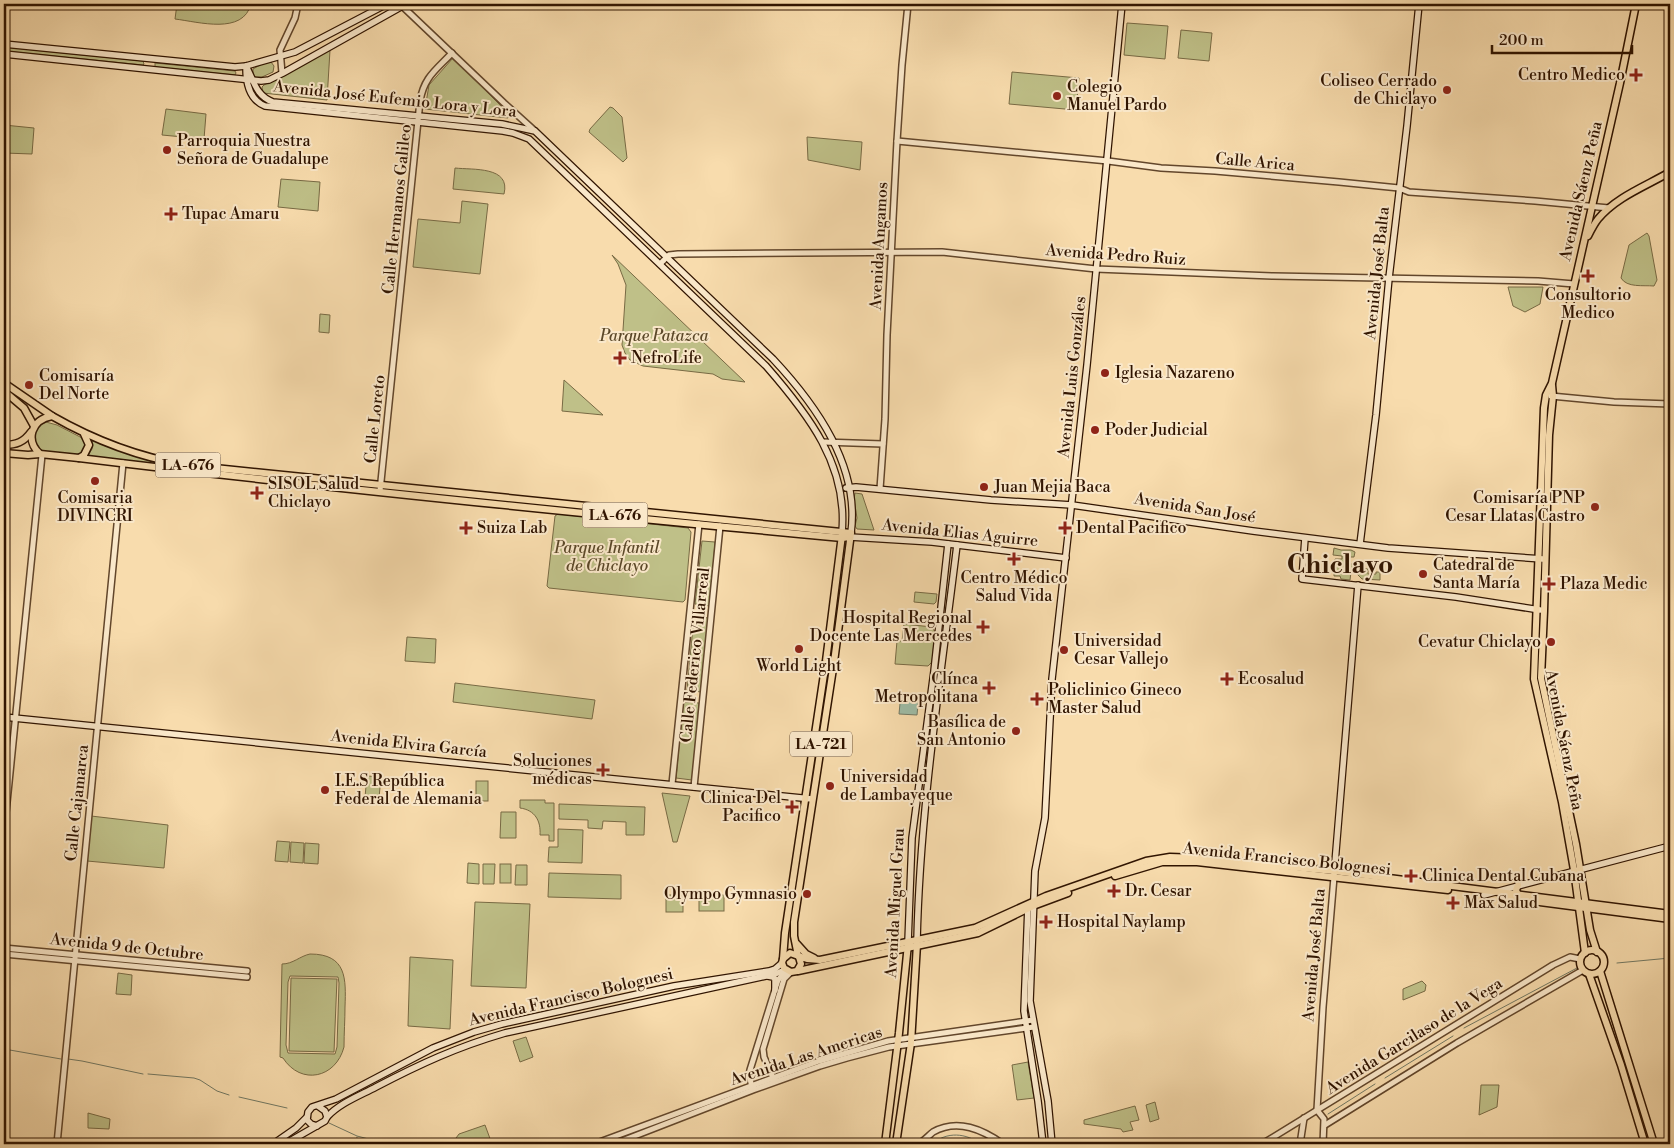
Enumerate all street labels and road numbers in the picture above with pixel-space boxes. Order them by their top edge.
street label: Avenida José Eufemio Lora y Lora [271,76,518,122]
street label: Avenida Sáenz Peña [1555,118,1607,264]
street label: Calle Hermanos Galileo [378,123,416,295]
street label: Calle Arica [1214,149,1296,176]
street label: Avenida Angamos [866,181,892,312]
street label: Avenida José Balta [1360,205,1394,341]
street label: Avenida Pedro Ruiz [1044,240,1187,270]
street label: Avenida Luis Gonzáles [1053,295,1090,460]
street label: Calle Loreto [360,374,390,464]
road number: LA-676 [156,452,220,478]
street label: Avenida San José [1132,488,1257,527]
road number: LA-676 [582,502,648,528]
street label: Avenida Elias Aguirre [880,515,1039,551]
street label: Calle Federico Villarreal [676,566,714,743]
street label: Avenida Sáenz Peña [1540,667,1588,813]
street label: Avenida Elvira García [329,726,489,762]
road number: LA-721 [790,732,852,756]
street label: Calle Cajamarca [61,743,93,862]
street label: Avenida Miguel Grau [881,828,909,979]
street label: Avenida Francisco Bolognesi [1181,838,1392,880]
street label: Avenida José Balta [1298,887,1330,1023]
street label: Avenida 9 de Octubre [48,929,205,965]
street label: Avenida Francisco Bolognesi [466,964,675,1030]
street label: Avenida Garcilaso de la Vega [1321,973,1507,1099]
street label: Avenida Las Americas [726,1022,885,1090]

